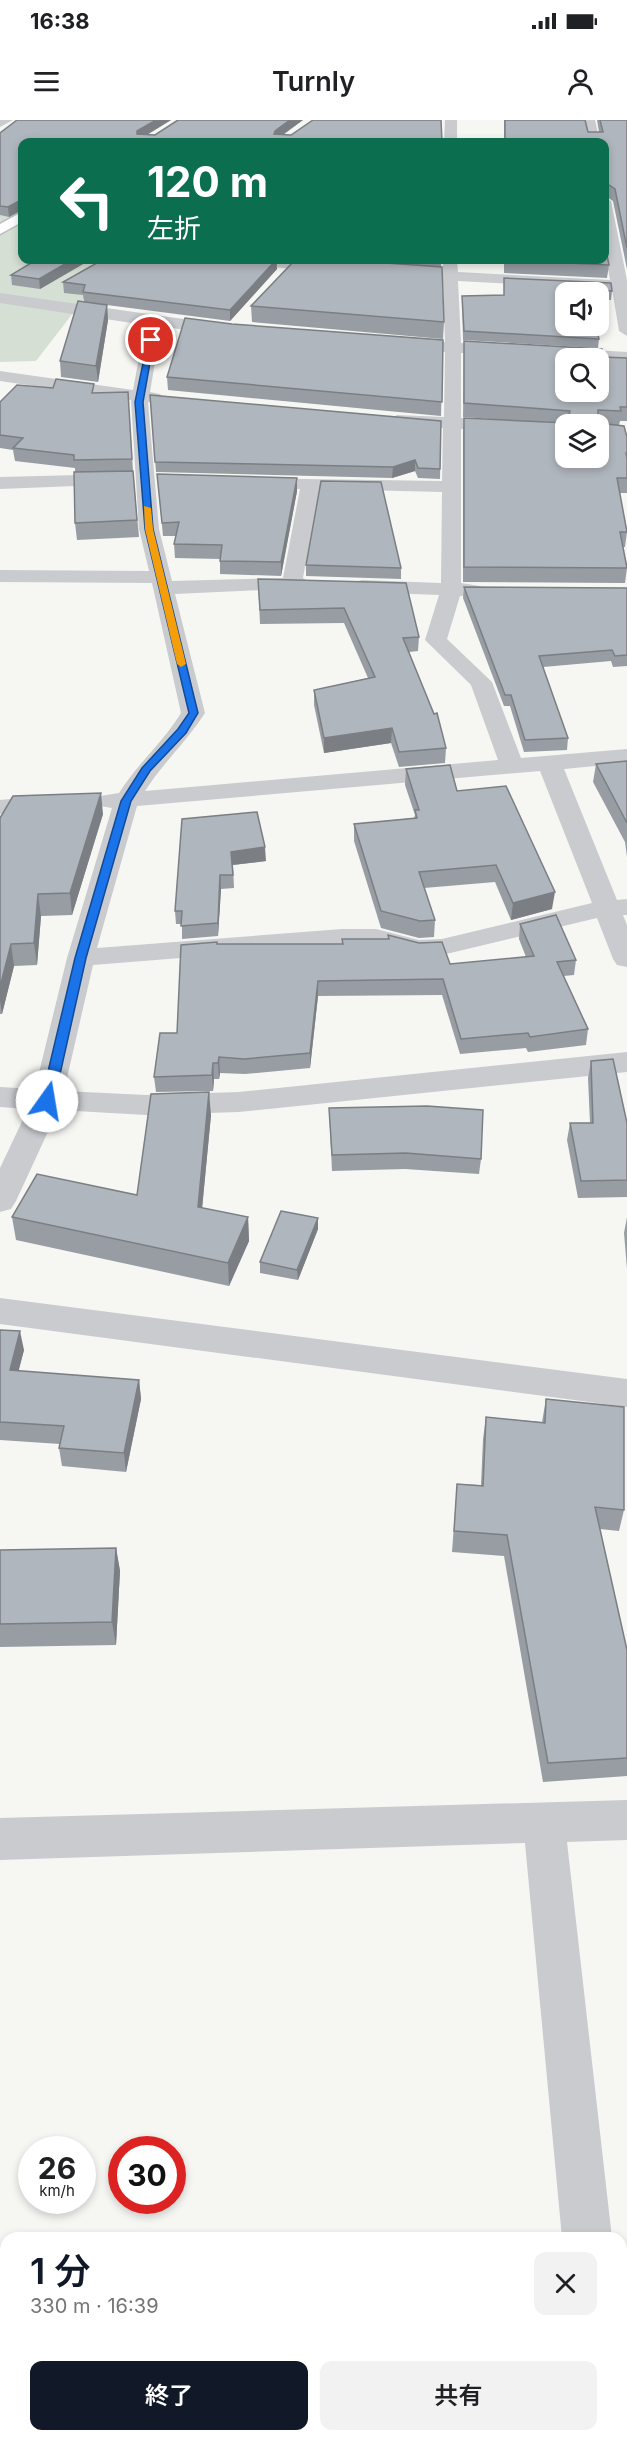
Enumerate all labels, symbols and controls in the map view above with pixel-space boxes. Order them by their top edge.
text: 16:38 [30,8,90,34]
icon: menu [30,65,63,98]
text: Turnly [272,65,355,98]
icon: person [564,65,597,98]
text: 120 m [147,156,268,207]
icon: left [48,162,126,240]
text: 左折 [147,212,201,245]
map controls [555,282,609,468]
button: sound [555,282,609,336]
pin [125,314,176,365]
icon: arrive [134,323,167,356]
button: search [555,348,609,402]
button: layers [555,414,609,468]
position arrow [15,1069,79,1133]
speed limit sign: 30 [108,2136,186,2214]
text: 26 [38,2150,76,2186]
text: km/h [39,2181,75,2200]
text: 1 分 [30,2249,90,2293]
button: close [534,2252,597,2315]
text: 330 m · 16:39 [30,2294,159,2318]
button: 終了 [30,2361,308,2430]
button: 共有 [320,2361,597,2430]

